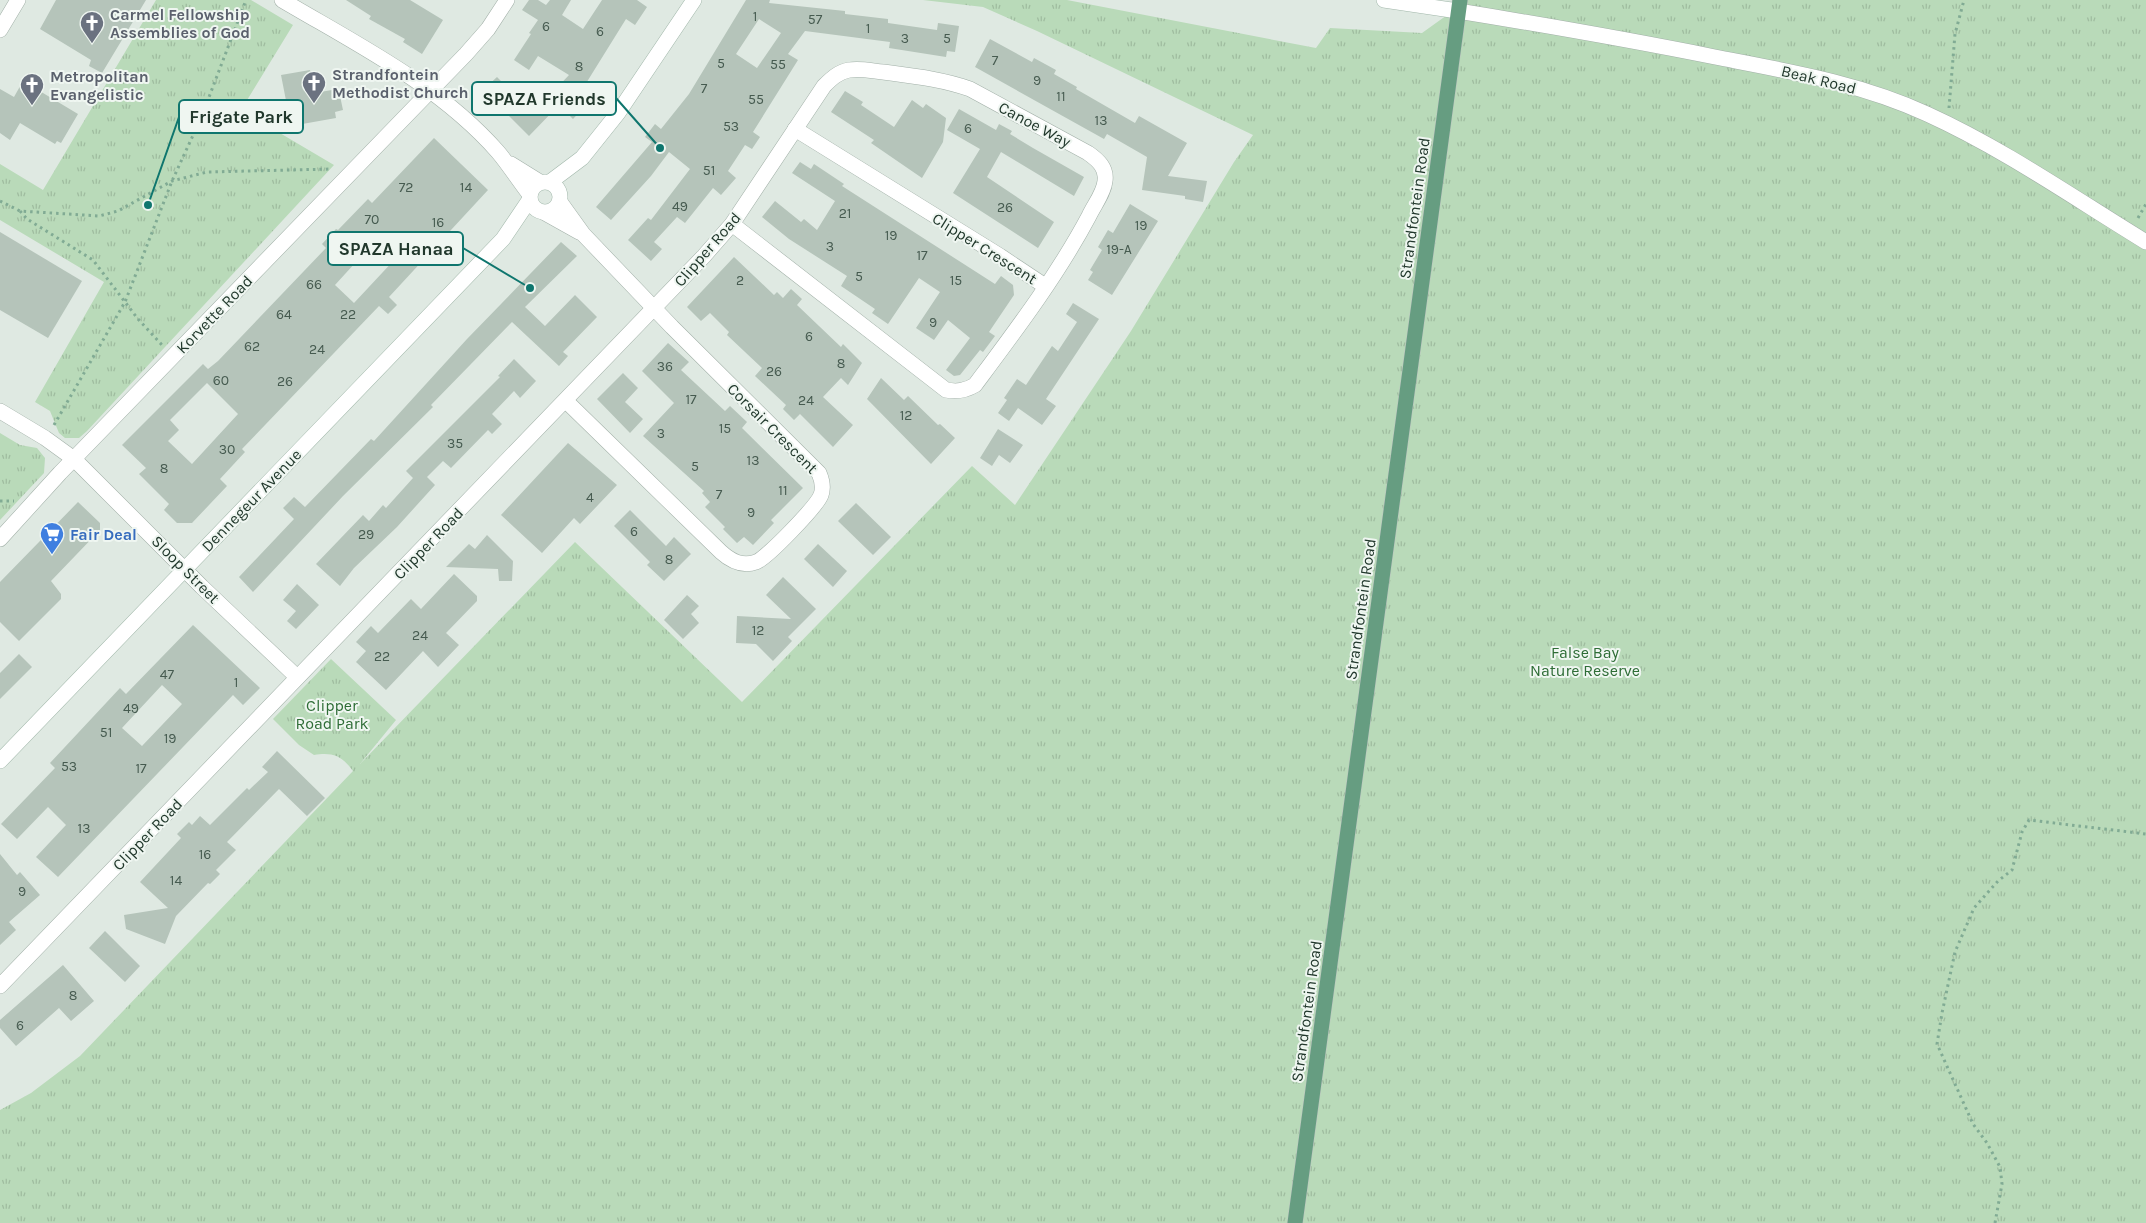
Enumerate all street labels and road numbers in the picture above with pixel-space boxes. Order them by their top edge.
street label: Beak Road [1779,61,1858,98]
street label: Canoe Way [995,97,1075,152]
street label: Strandfontein Road [1395,136,1434,280]
street label: Clipper Road [670,208,745,290]
street label: Clipper Crescent [929,209,1041,288]
street label: Korvette Road [172,271,256,357]
street label: Corsair Crescent [723,379,822,478]
street label: Dennegeur Avenue [197,445,305,556]
street label: Clipper Road [389,504,467,583]
street label: Sloop Street [148,531,224,607]
street label: Strandfontein Road [1341,537,1380,681]
street label: Clipper Road [108,795,186,874]
street label: Strandfontein Road [1287,939,1326,1083]

